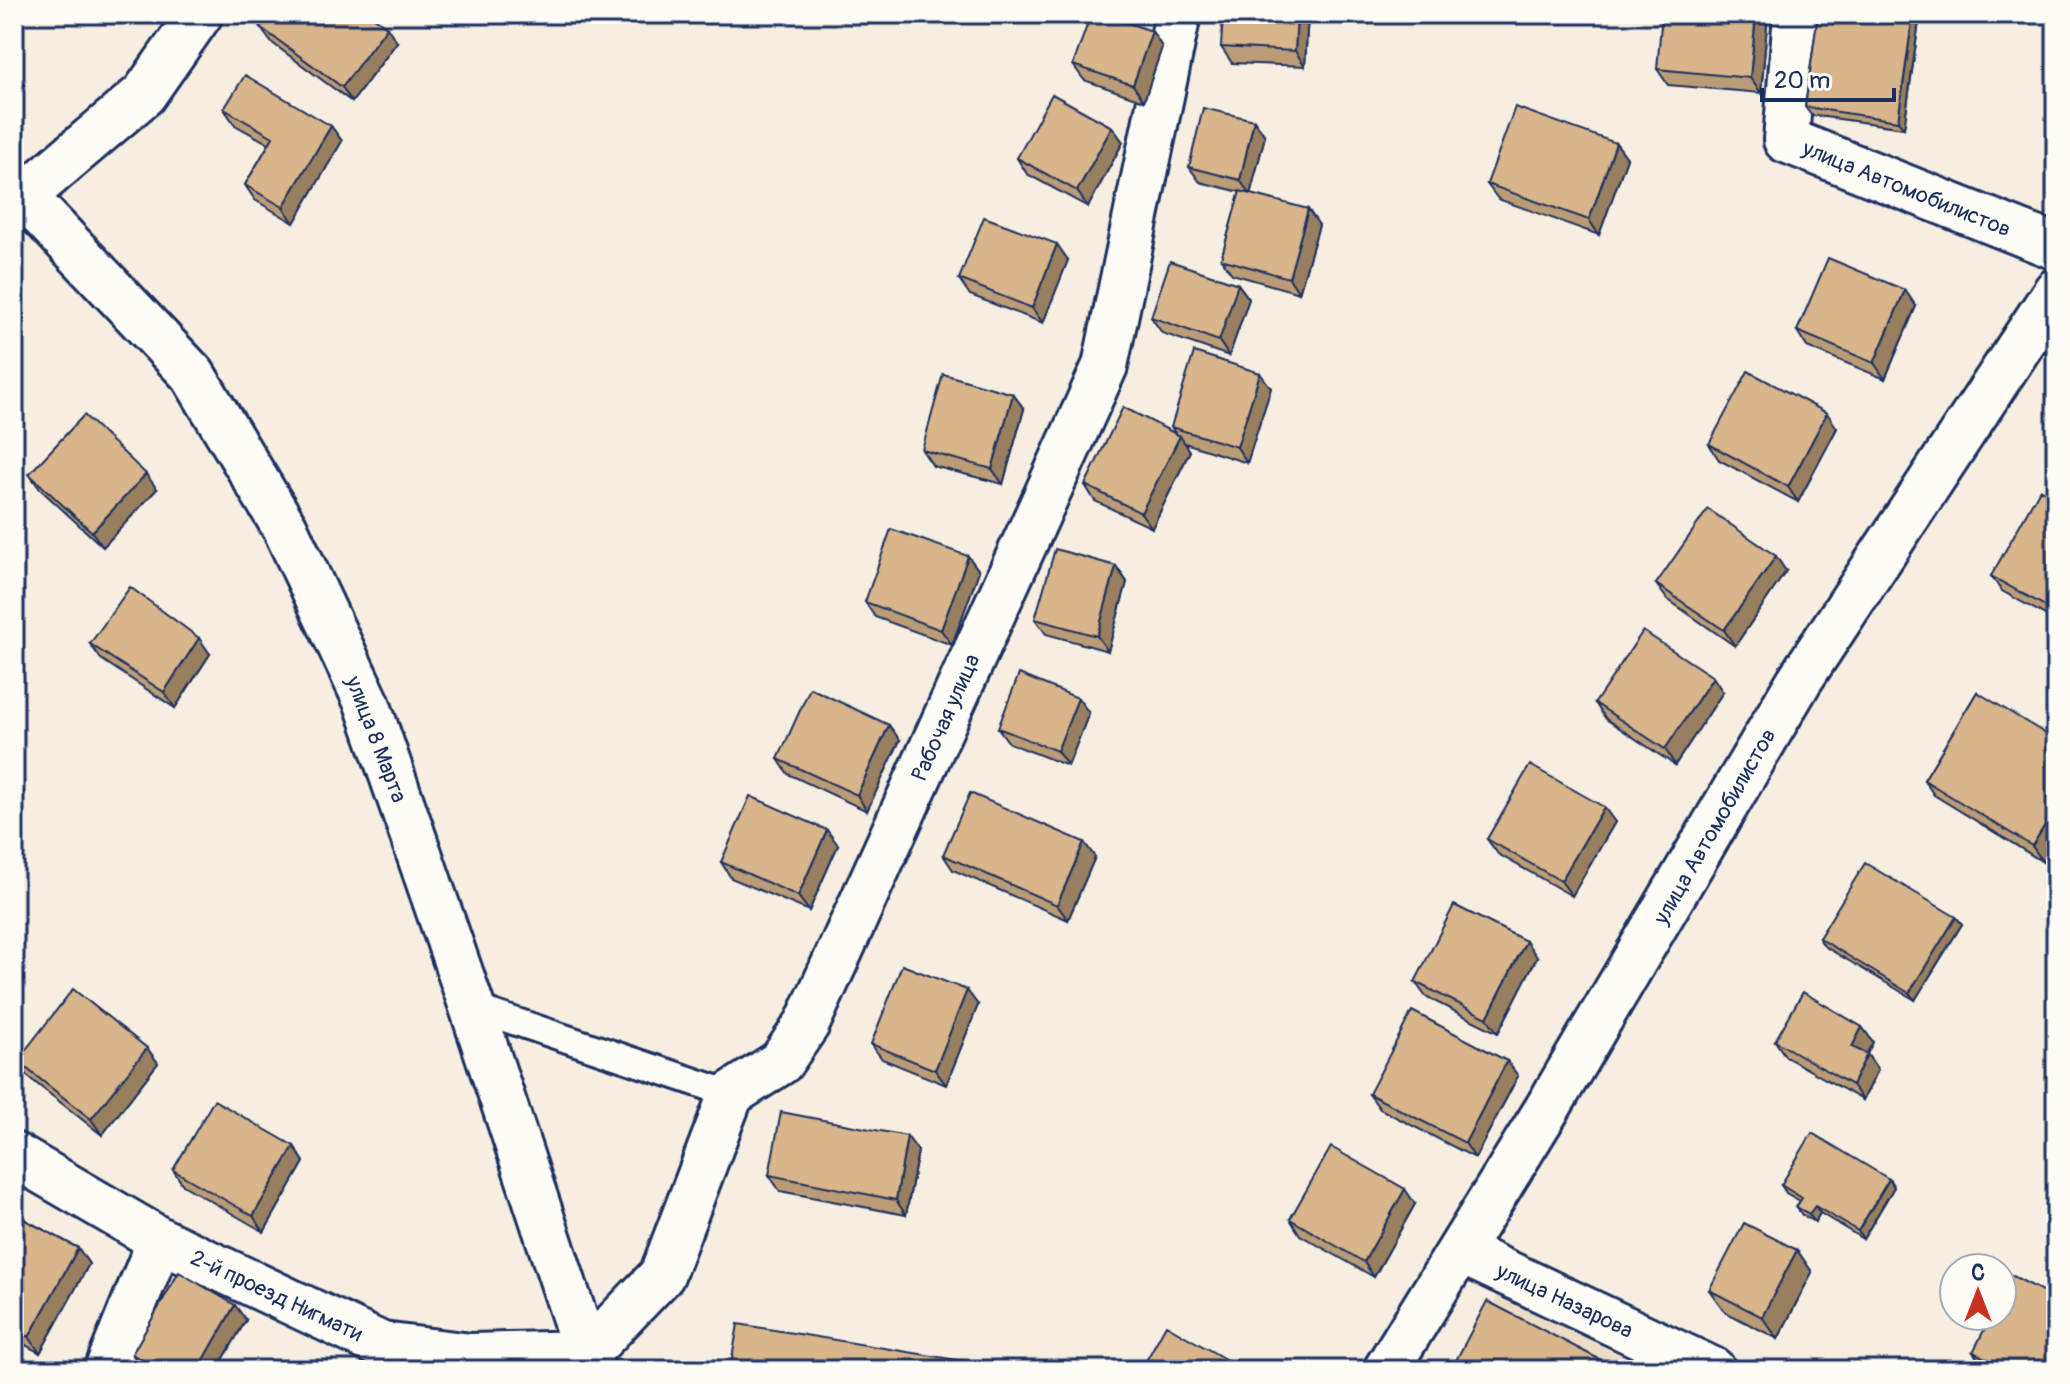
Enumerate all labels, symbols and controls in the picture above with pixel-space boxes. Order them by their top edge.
scale bar [1762,52,1894,102]
text: 20 m [1774,66,1830,95]
street label: улица Автомобилистов [1798,134,2015,243]
street label: Рабочая улица [905,650,986,785]
street label: улица 8 Марта [339,671,413,807]
street label: улица Автомобилистов [1647,723,1782,930]
street label: 2-й проезд Нигмати [186,1244,367,1348]
north arrow [1938,1252,2018,1332]
street label: улица Назарова [1491,1257,1637,1345]
text: С [1971,1259,1985,1287]

